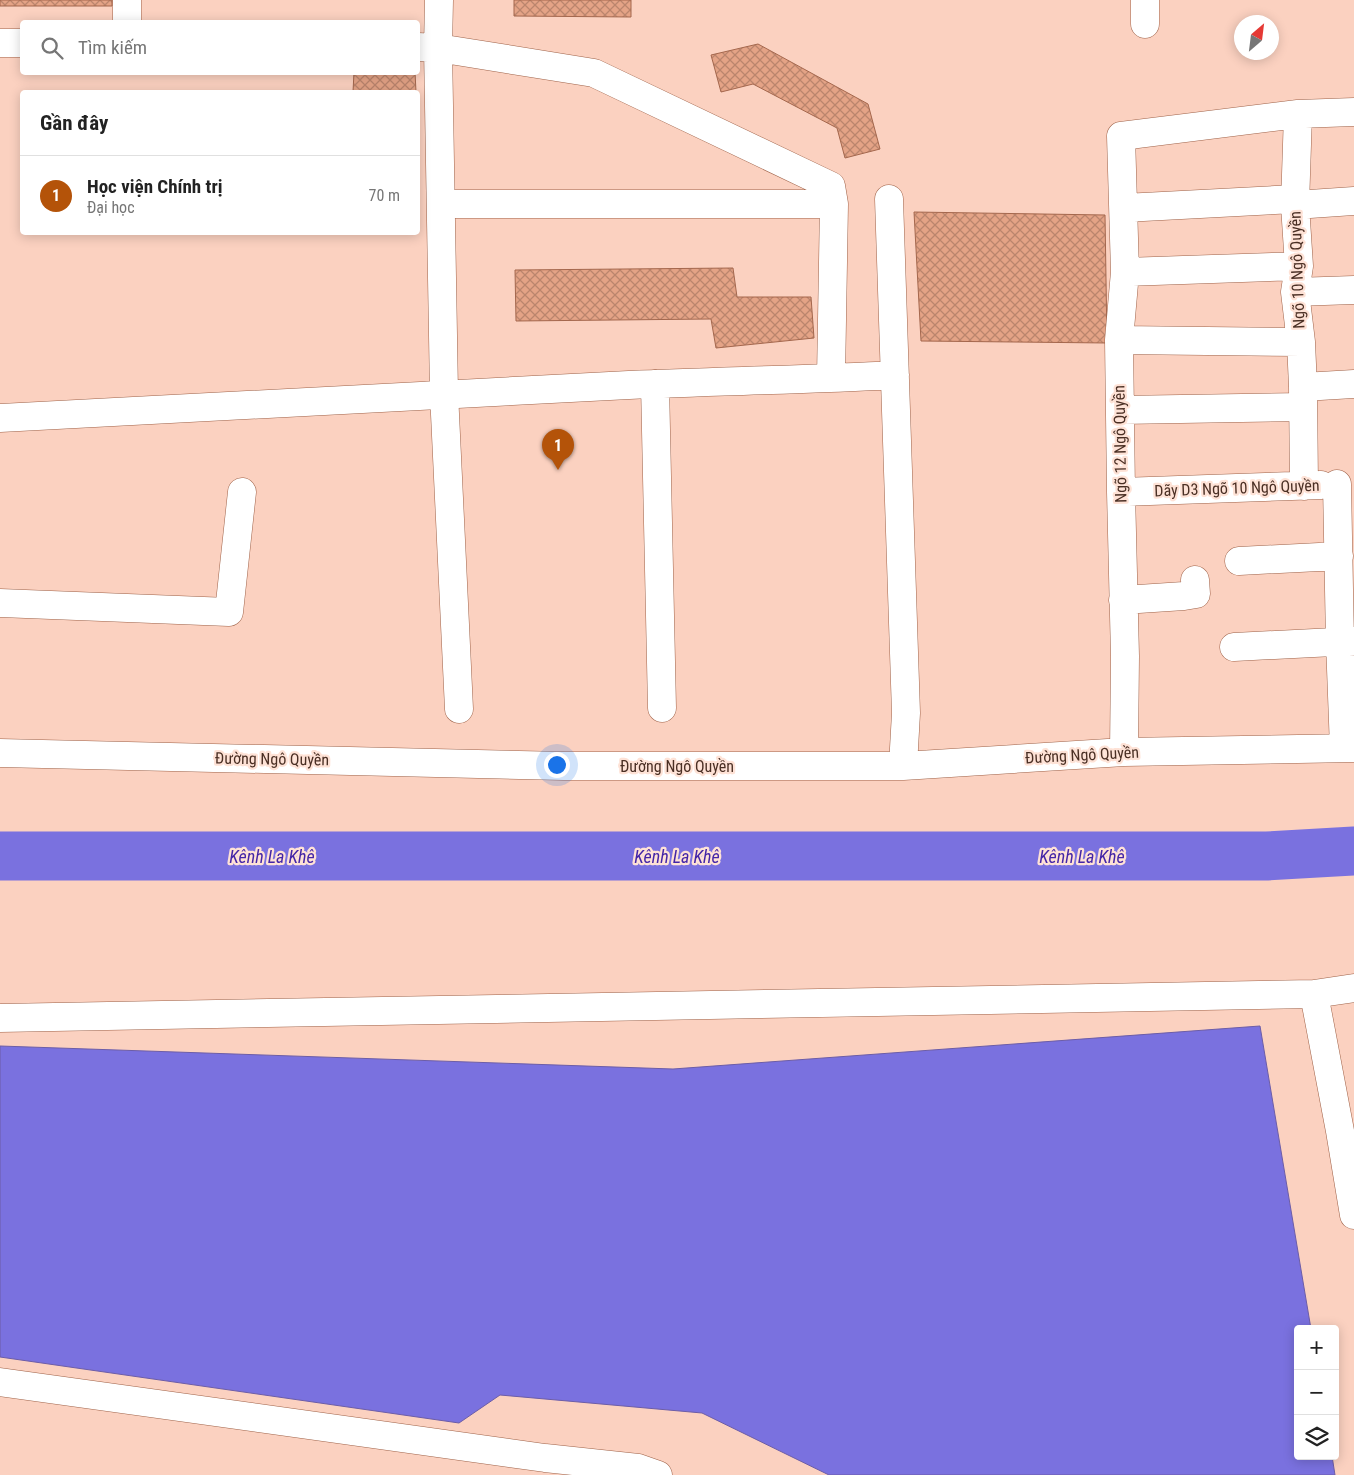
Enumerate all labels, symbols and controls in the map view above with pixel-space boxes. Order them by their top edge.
north arrow [1234,15,1279,60]
search box [20,20,420,75]
icon: search [38,34,66,62]
text: Tìm kiếm [78,36,147,59]
text: Gần đây [40,111,108,135]
text: Học viện Chính trị [87,175,223,198]
text: 1 [52,186,60,205]
text: 70 m [368,186,400,205]
text: Đại học [87,198,135,217]
street label: Ngõ 10 Ngô Quyền [1285,211,1309,329]
street label: Ngõ 12 Ngô Quyền [1109,385,1131,503]
pin: 1 [542,429,574,470]
street label: Dãy D3 Ngõ 10 Ngô Quyền [1154,476,1320,500]
street label: Đường Ngô Quyền [1024,743,1140,767]
street label: Đường Ngô Quyền [215,749,329,769]
your location [544,752,570,778]
street label: Đường Ngô Quyền [620,757,734,776]
water label: Kênh La Khê [229,846,315,867]
water label: Kênh La Khê [634,846,720,867]
water label: Kênh La Khê [1039,846,1125,867]
map controls [1294,1325,1339,1460]
button: + [1294,1325,1339,1370]
button: − [1294,1370,1339,1415]
button: layers [1294,1415,1339,1460]

